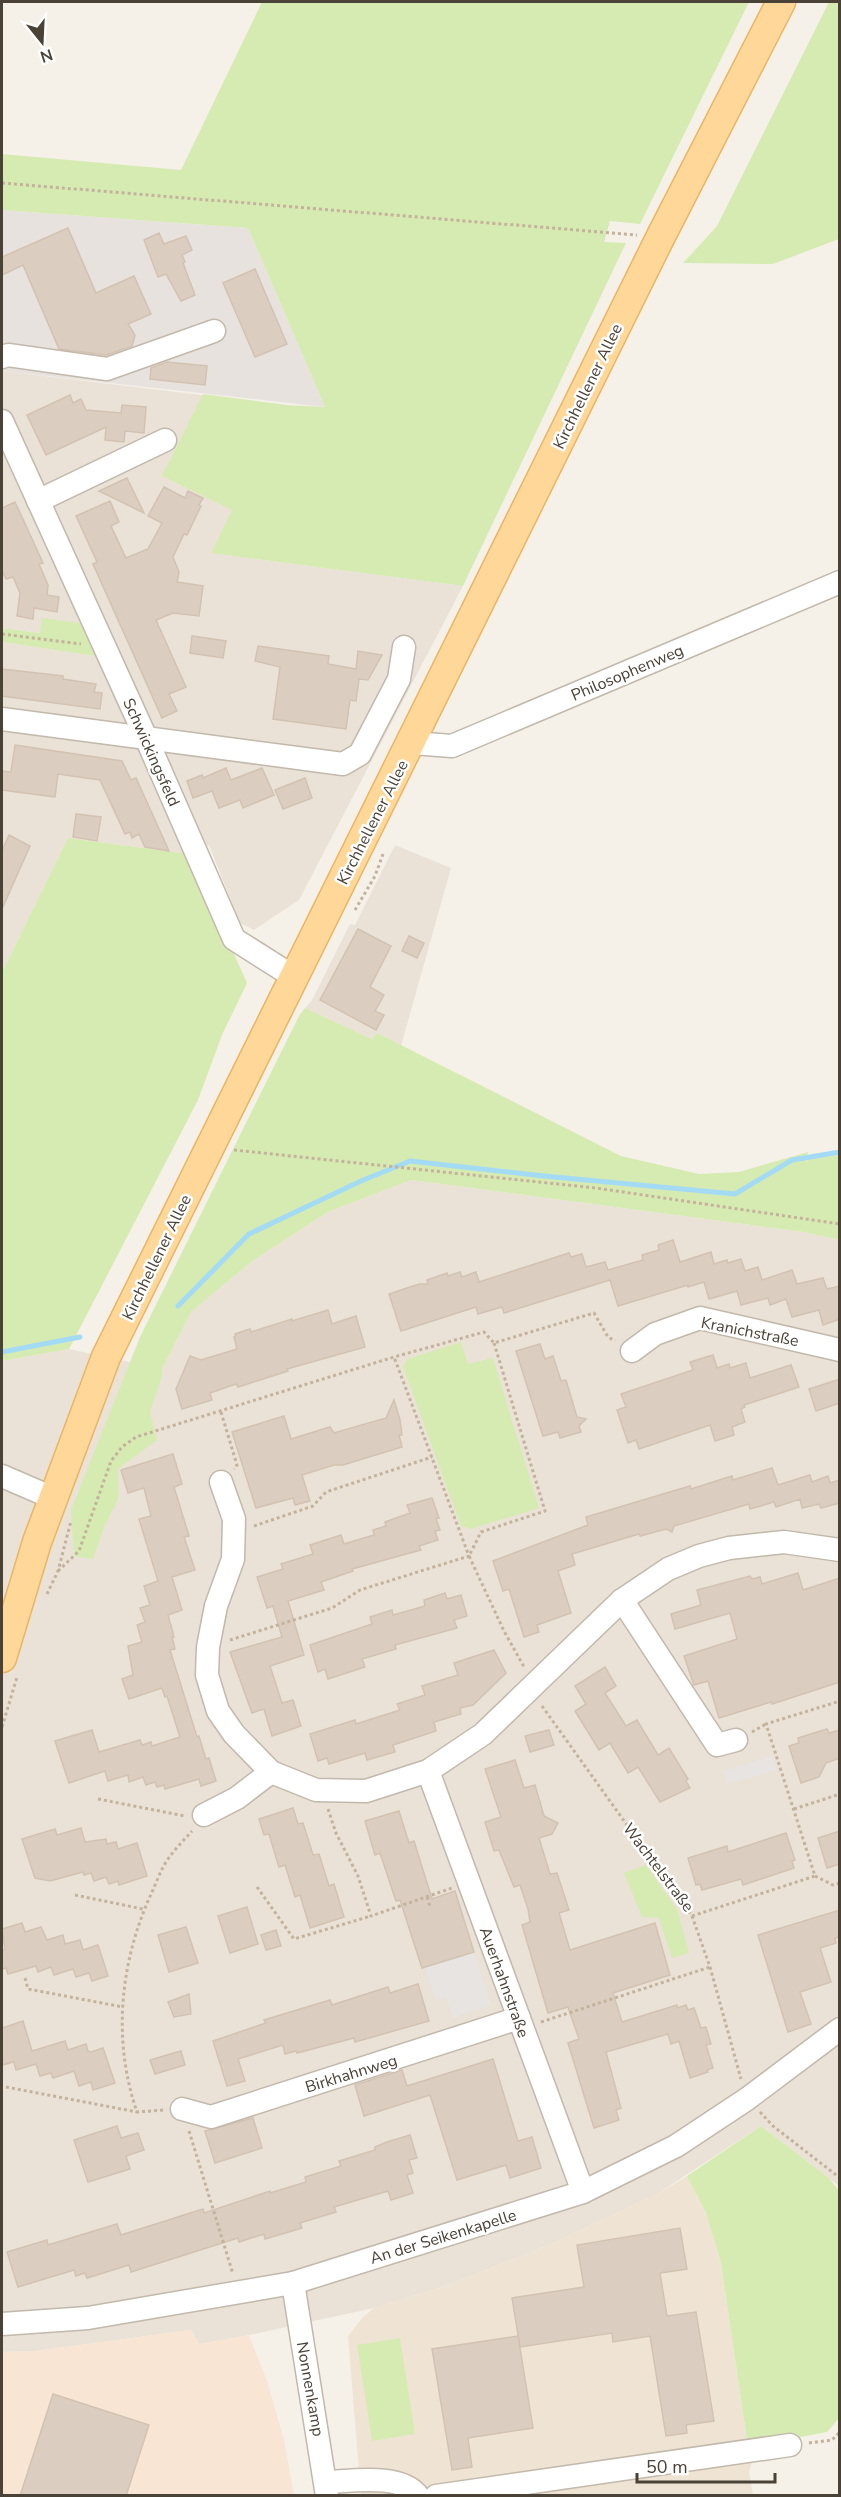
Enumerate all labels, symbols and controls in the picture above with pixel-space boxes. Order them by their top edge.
north arrow [12,12,72,72]
text: N [37,43,55,68]
street label: Kirchhellener Allee [548,320,628,453]
street label: Philosophenweg [568,639,687,707]
street label: Schwickingsfeld [117,695,185,810]
street label: Kirchhellener Allee [332,756,414,888]
street label: Kirchhellener Allee [117,1191,197,1324]
street label: Kranichstraße [699,1312,801,1352]
street label: Wachtelstraße [618,1819,699,1917]
street label: Auerhahnstraße [474,1924,534,2041]
street label: Birkhahnweg [303,2050,400,2098]
street label: An der Seikenkapelle [367,2204,519,2270]
street label: Nonnenkamp [291,2340,329,2438]
scale bar [637,2446,775,2484]
text: 50 m [646,2455,688,2479]

